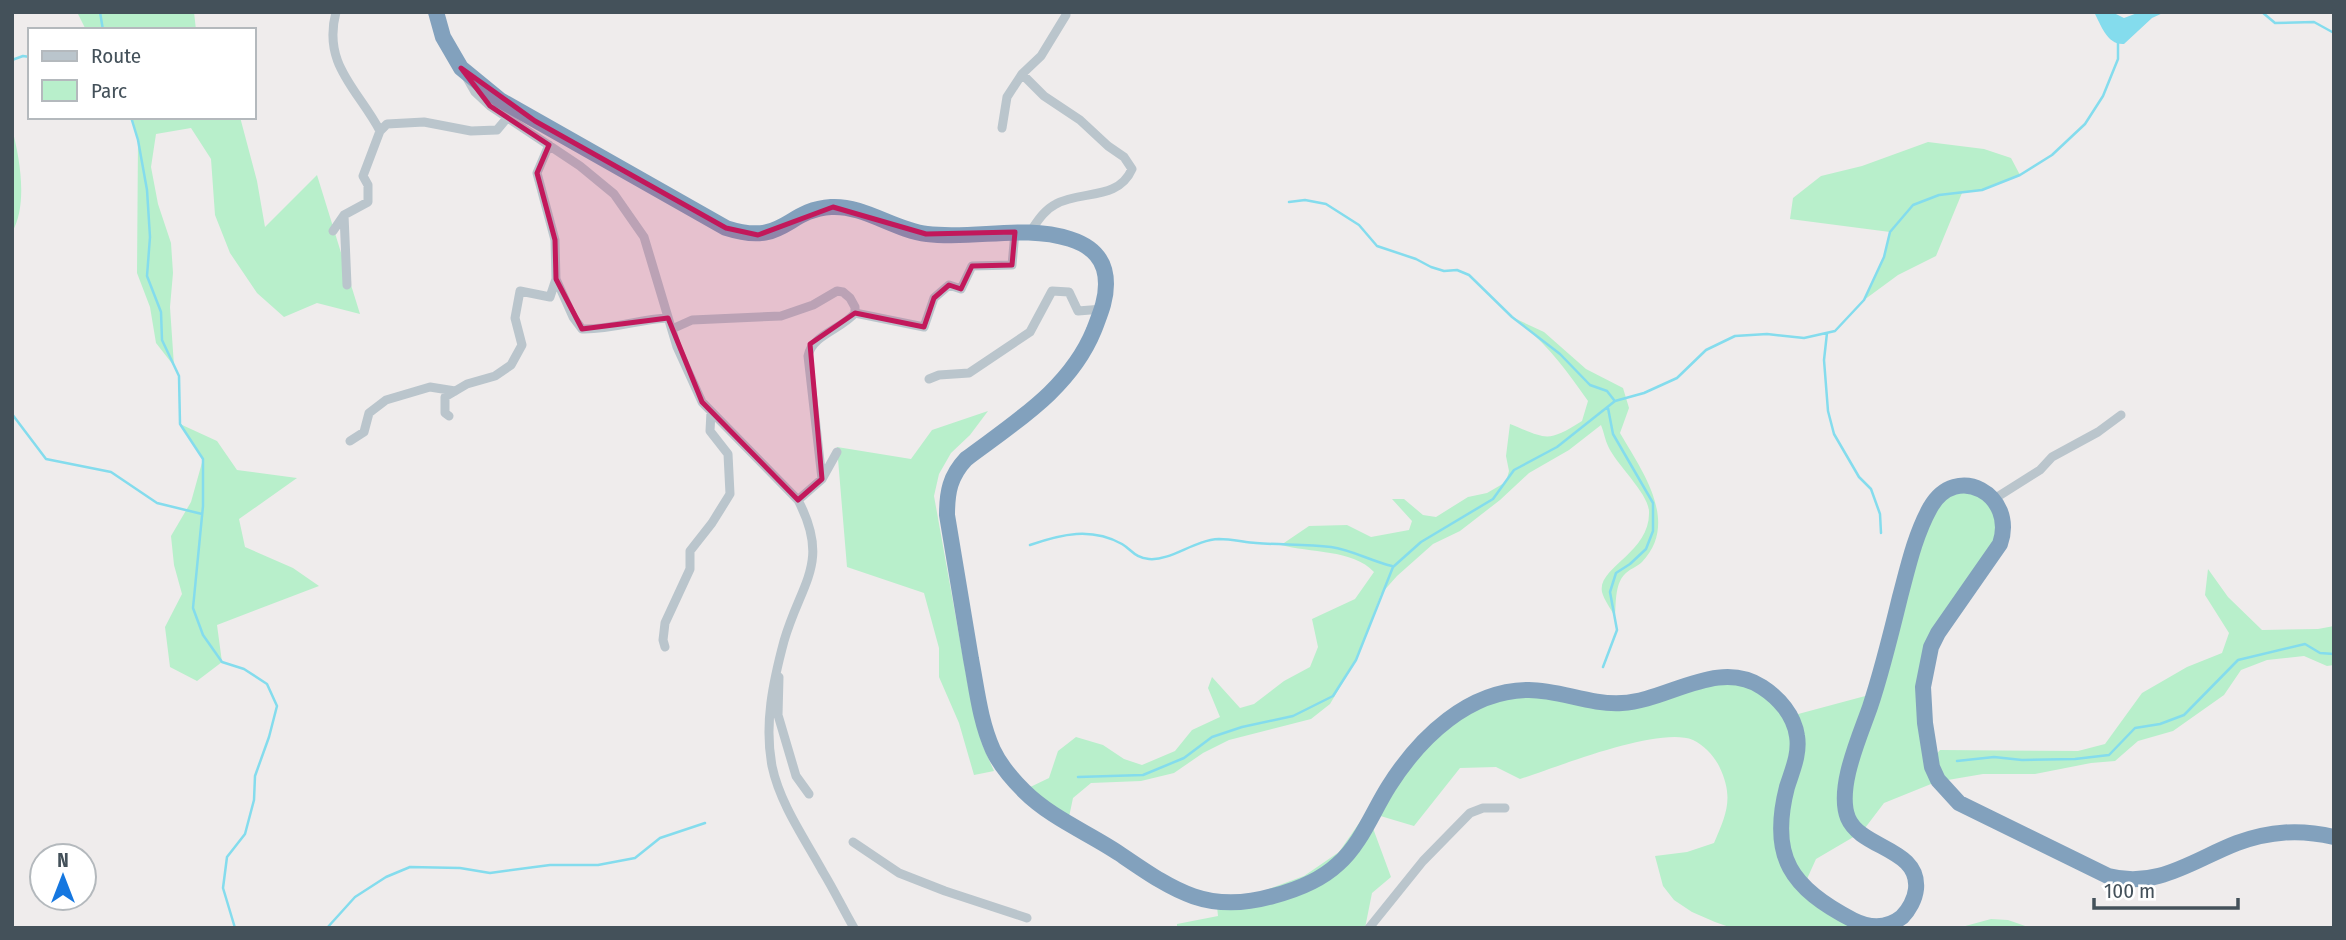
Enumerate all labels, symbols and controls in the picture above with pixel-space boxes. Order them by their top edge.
legend [28,28,256,119]
text: Route [91,43,141,69]
text: Parc [91,78,127,104]
north arrow [28,842,98,912]
text: N [57,849,69,872]
scale bar [2094,866,2238,910]
text: 100 m [2104,878,2155,904]

